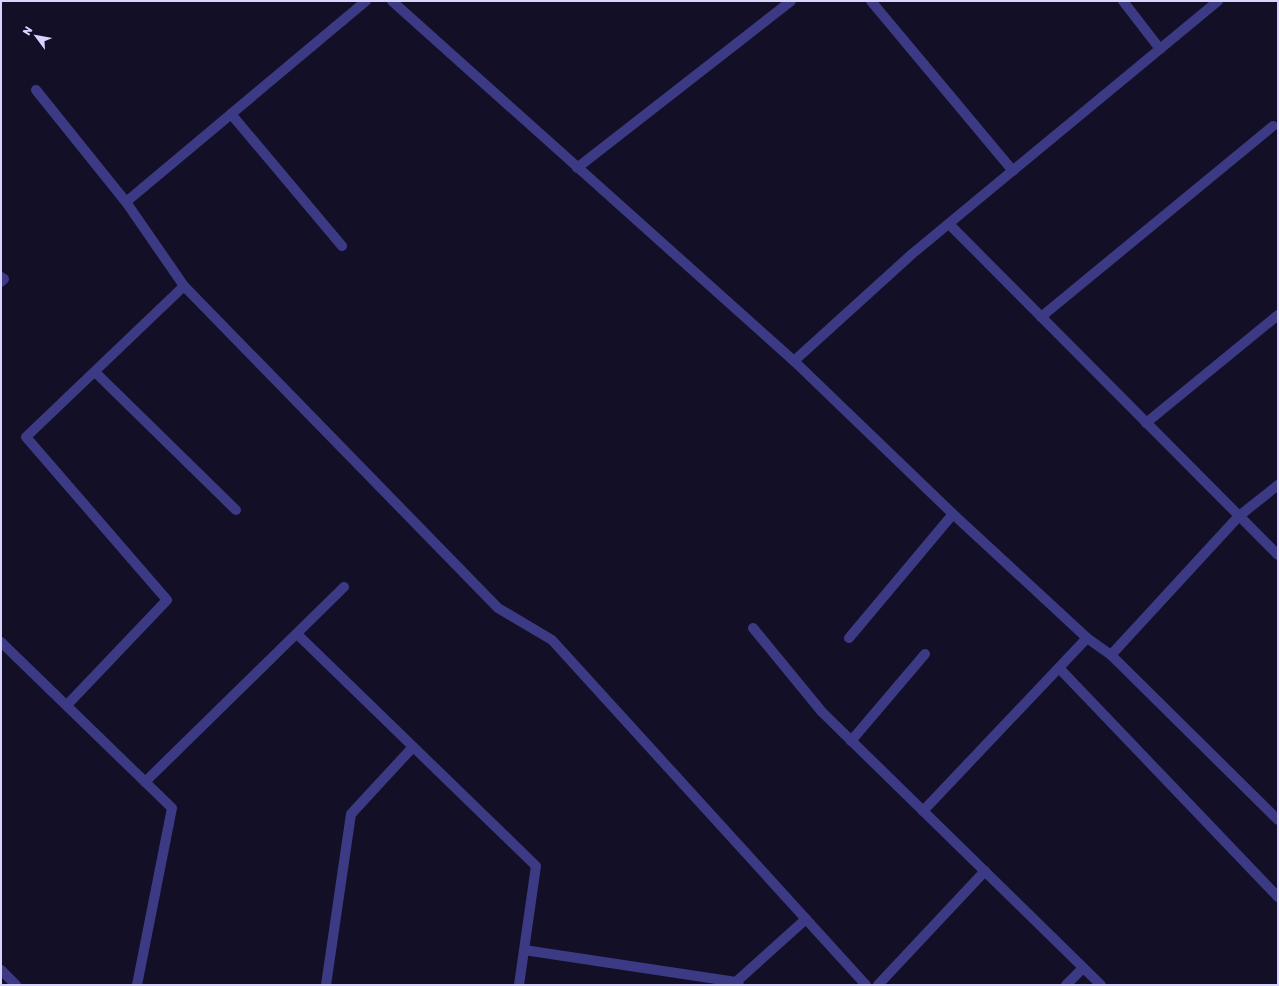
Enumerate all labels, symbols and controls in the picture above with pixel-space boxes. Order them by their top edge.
north arrow [16,16,56,56]
text: N [20,24,36,38]

